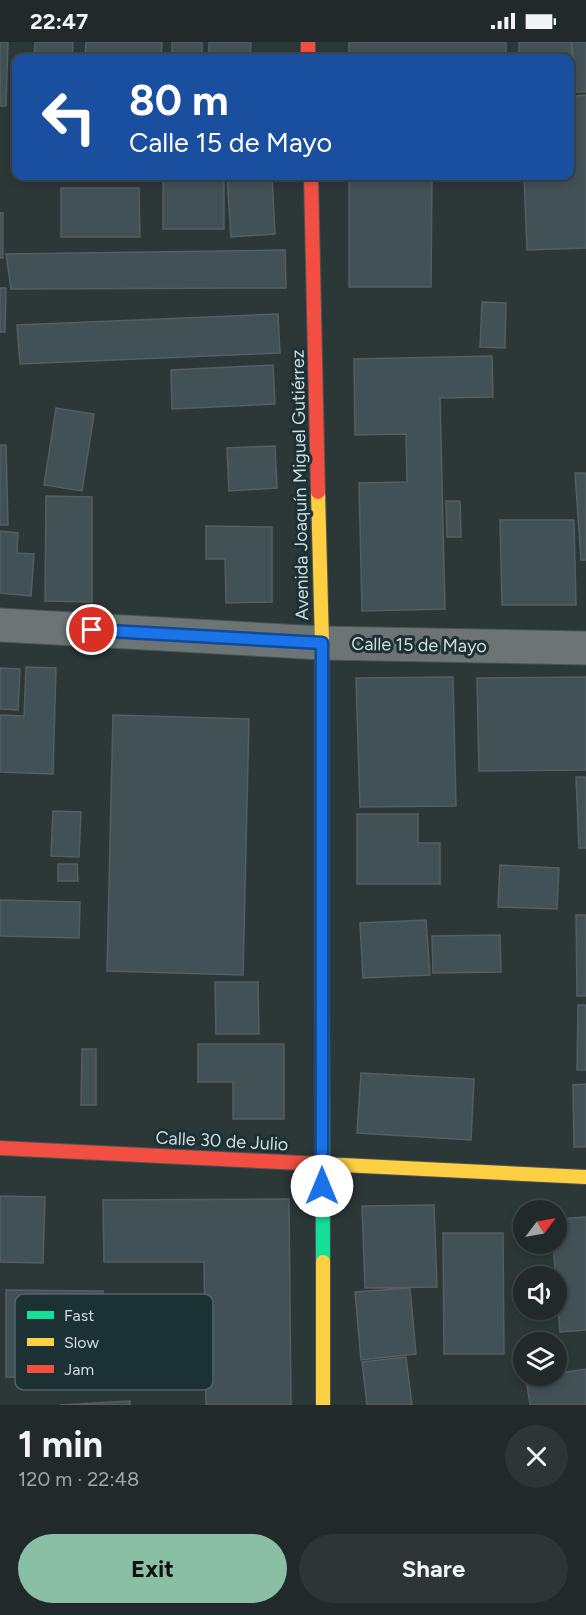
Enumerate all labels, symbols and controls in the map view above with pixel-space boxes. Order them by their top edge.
text: 22:47 [30,8,88,35]
text: 80 m [129,75,229,126]
icon: left [30,78,108,156]
text: Calle 15 de Mayo [129,126,332,159]
street label: Avenida Joaquín Miguel Gutiérrez [287,349,313,621]
pin [66,604,117,655]
icon: arrive [75,613,108,646]
street label: Calle 15 de Mayo [351,633,487,657]
street label: Calle 30 de Julio [155,1127,289,1155]
position arrow [290,1154,354,1218]
north arrow [513,1200,567,1254]
map controls [513,1200,567,1386]
button: sound [513,1266,567,1320]
legend [15,1294,213,1390]
text: Fast [64,1306,94,1325]
button: layers [513,1332,567,1386]
text: Slow [64,1333,99,1352]
text: Jam [64,1360,94,1379]
text: 1 min [18,1423,103,1466]
button: close [505,1425,568,1488]
text: 120 m · 22:48 [18,1467,139,1491]
button: Exit [18,1534,287,1603]
button: Share [299,1534,568,1603]

